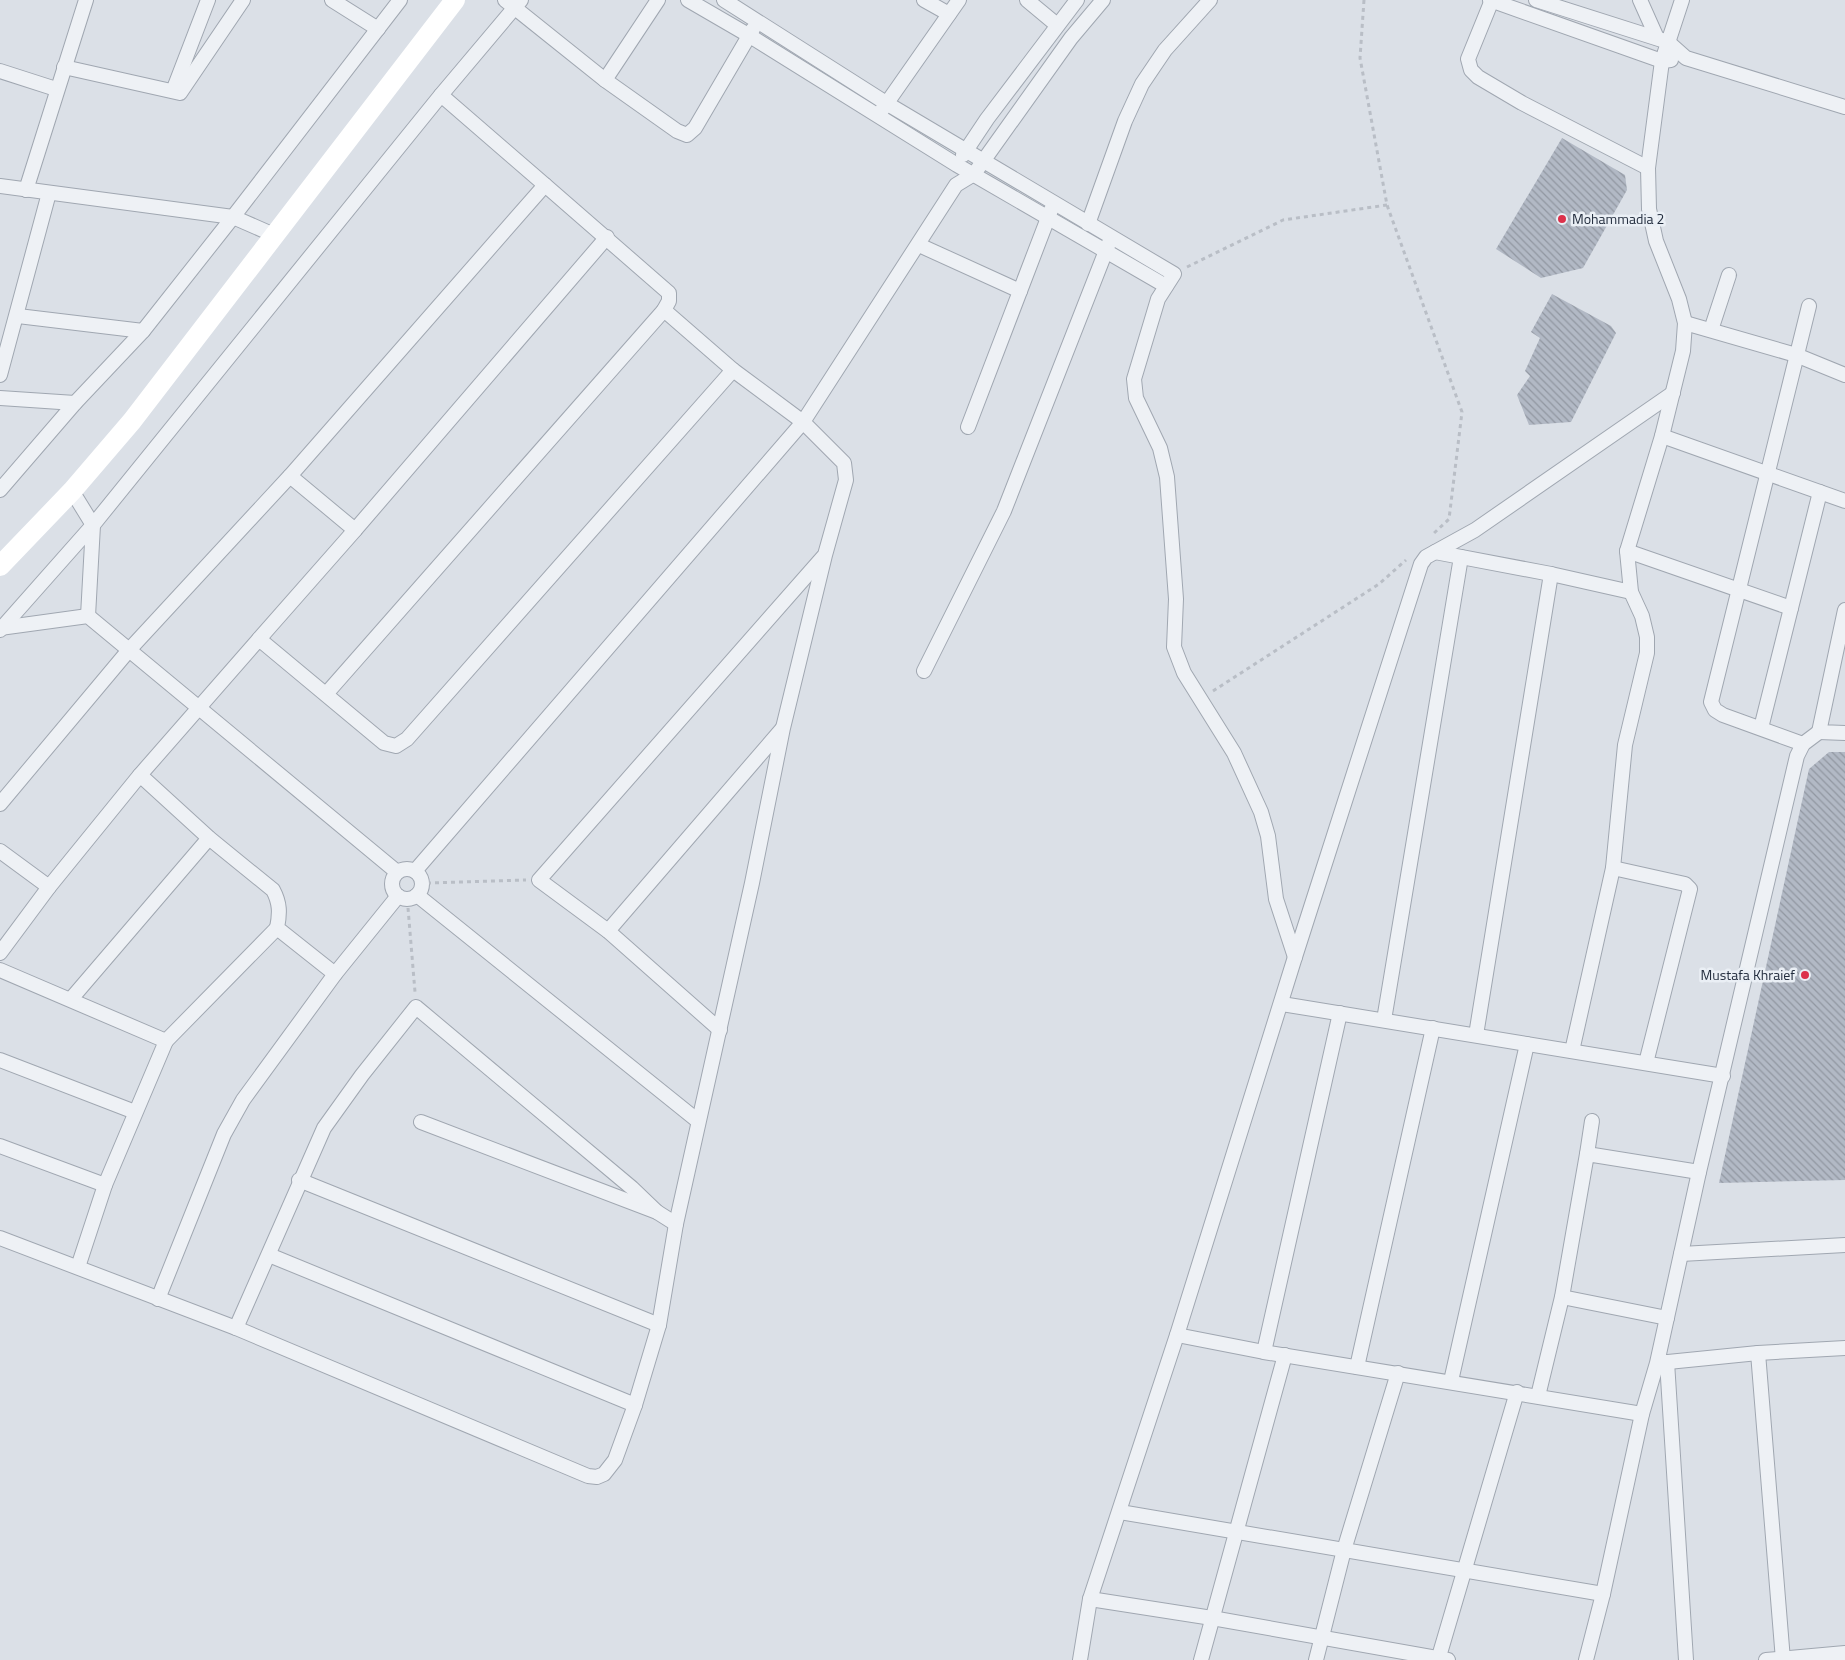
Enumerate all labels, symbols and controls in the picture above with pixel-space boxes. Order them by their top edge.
place label: Mohammadia 2 [1572,208,1664,229]
marker: Mohammadia 2 [1556,213,1568,225]
place label: Mustafa Khraief [1701,964,1795,985]
marker: Mustafa Khraief [1799,969,1811,981]

